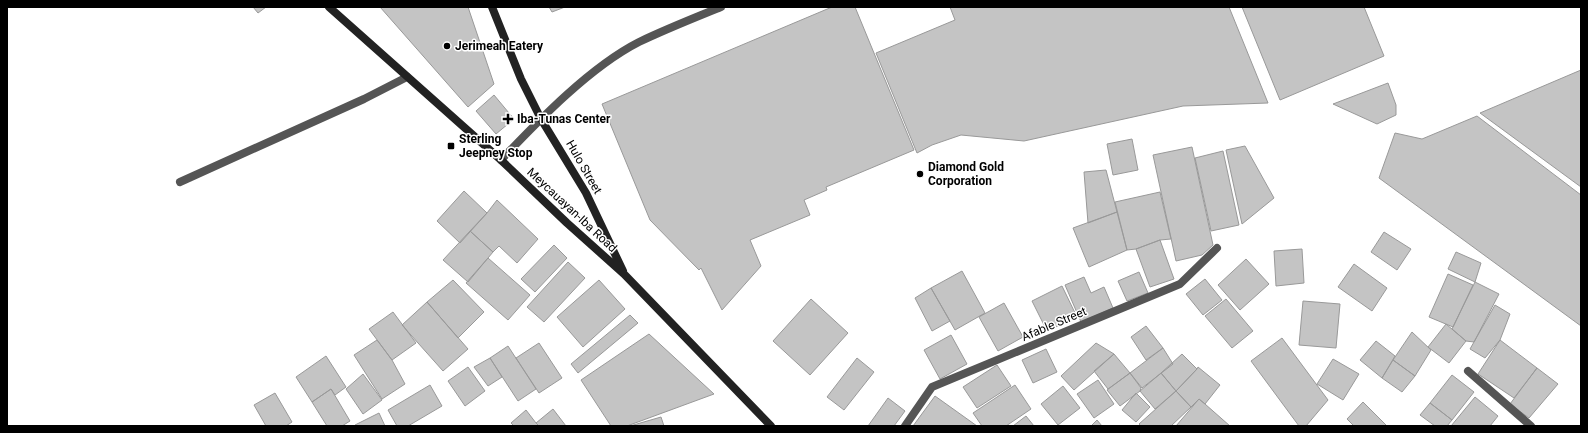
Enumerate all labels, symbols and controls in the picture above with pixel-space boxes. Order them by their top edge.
place label: Jerimeah Eatery [455,39,544,53]
marker: Jerimeah Eatery [442,41,452,51]
place label: Iba-Tunas Center [517,112,611,126]
marker: Iba-Tunas Center [502,113,514,125]
place label: Sterling Jeepney Stop [459,132,533,160]
street label: Hulo Street [563,138,605,196]
marker: Sterling Jeepney Stop [446,141,456,151]
place label: Diamond Gold Corporation [928,160,1004,188]
street label: Meycauayan-Iba Road [524,165,620,255]
marker: Diamond Gold Corporation [915,169,925,179]
street label: Afable Street [1019,304,1089,344]

